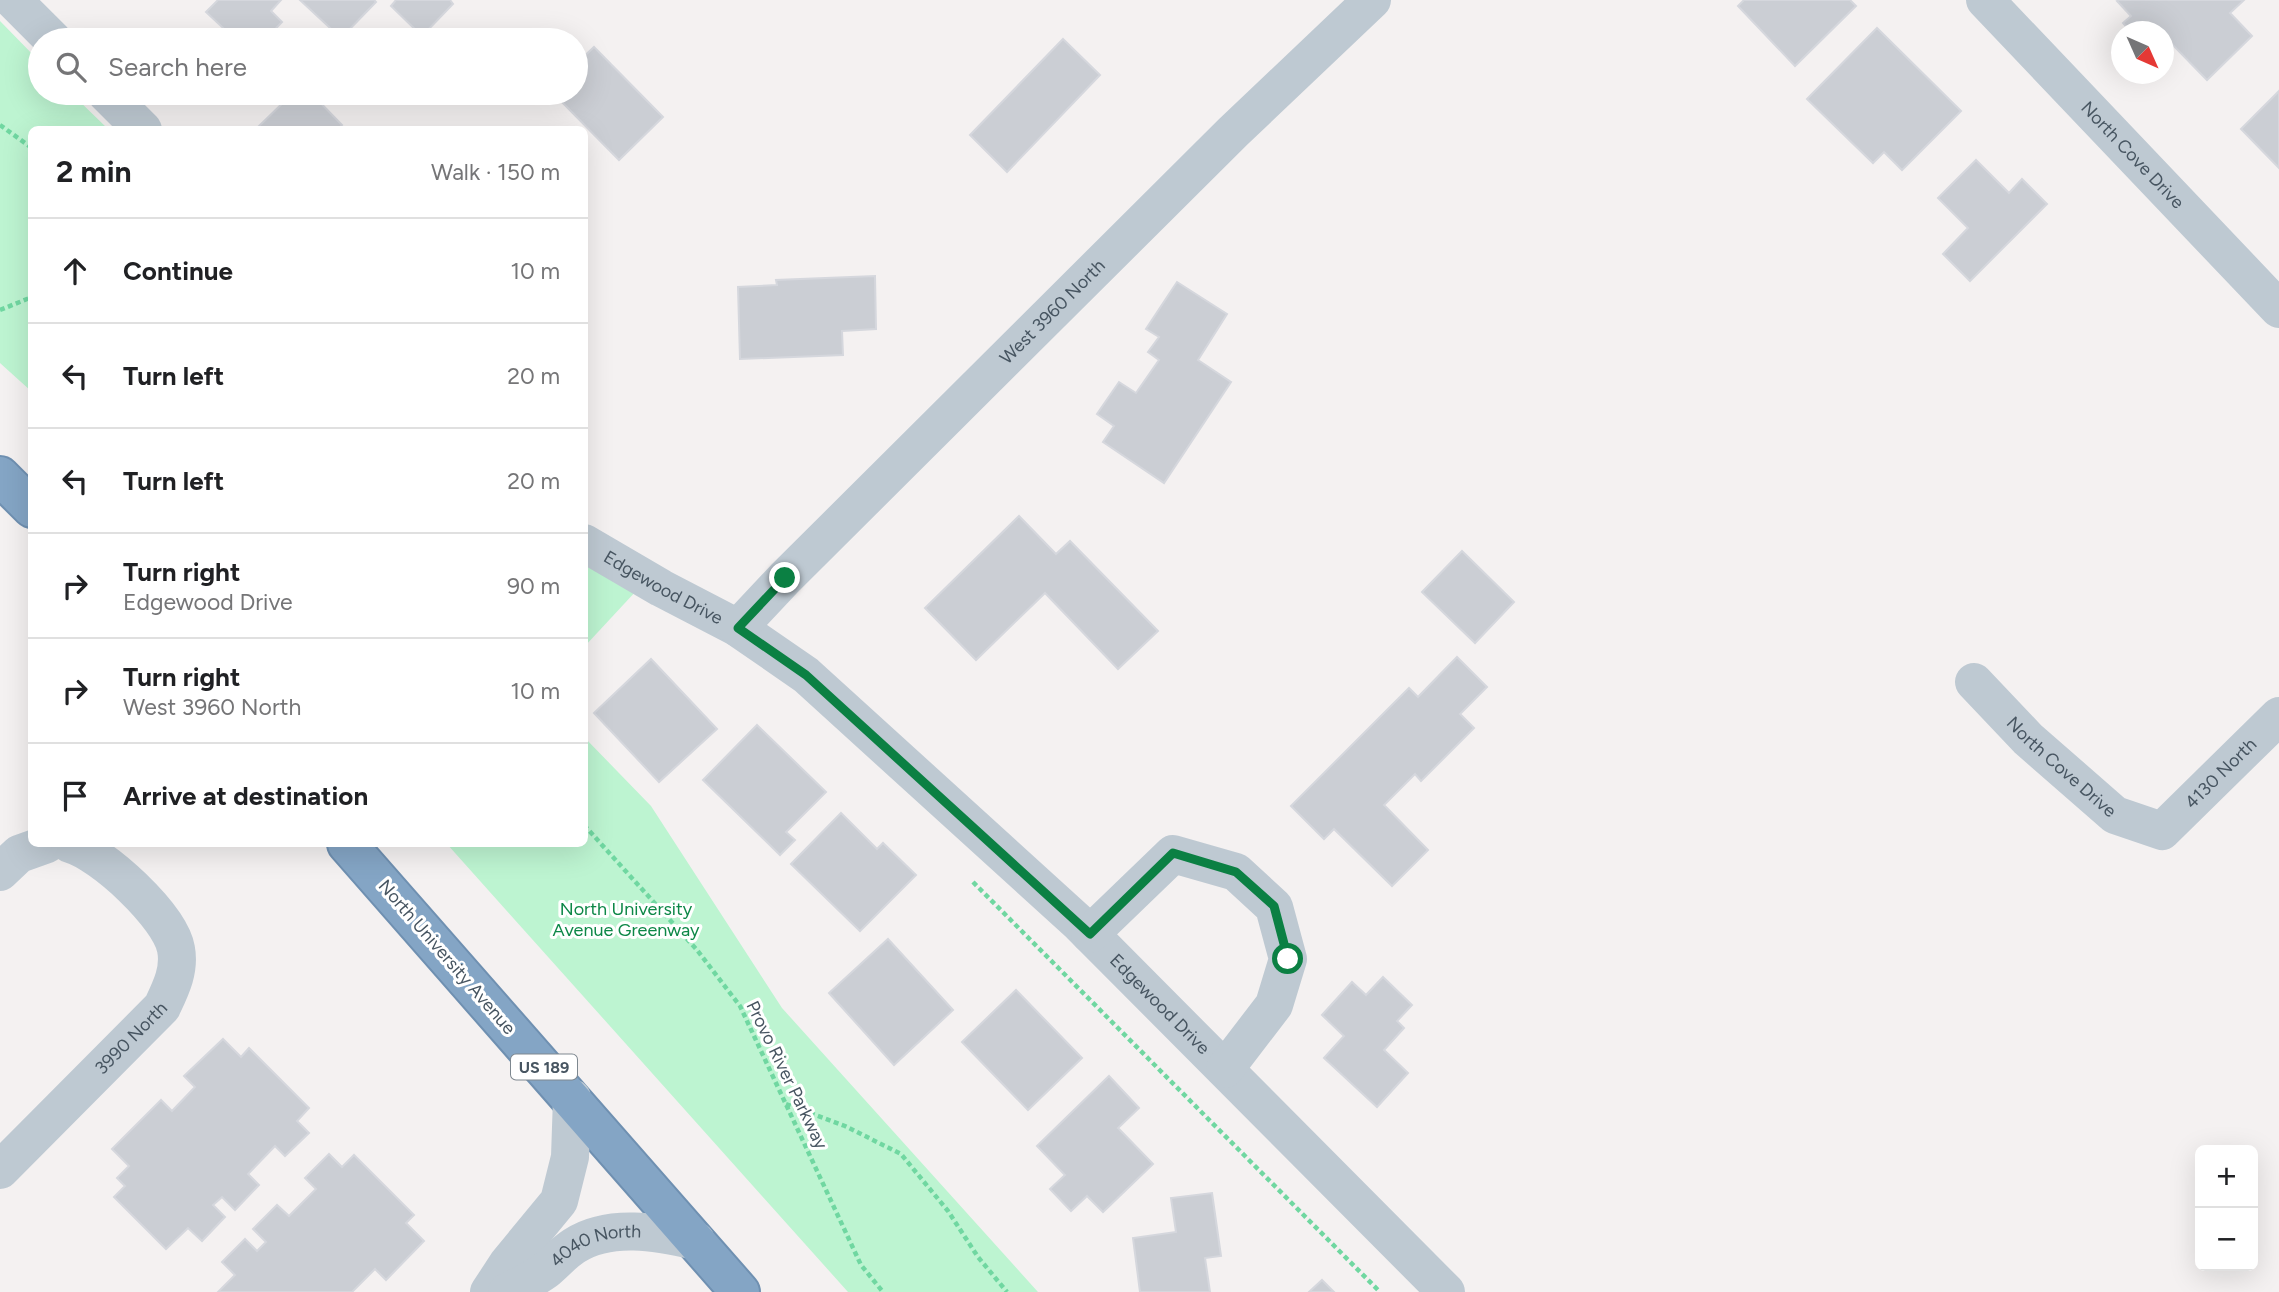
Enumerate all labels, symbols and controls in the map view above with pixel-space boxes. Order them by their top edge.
north arrow [2111,21,2174,84]
search box [28,28,588,105]
icon: search [52,48,90,86]
text: Search here [108,51,247,83]
street label: North Cove Drive [2076,97,2189,213]
text: 2 min [56,153,132,190]
text: Walk · 150 m [431,158,560,186]
icon: ahead [56,252,94,290]
text: Continue [123,255,233,287]
street label: West 3960 North [995,255,1110,369]
text: 10 m [511,257,560,285]
icon: left [56,357,94,395]
text: Turn left [123,360,224,392]
text: 20 m [507,362,560,390]
icon: left [56,462,94,500]
text: Turn left [123,465,224,497]
text: 20 m [507,467,560,495]
street label: Edgewood Drive [600,546,727,629]
text: Turn right [123,556,240,588]
route end [769,562,800,593]
icon: right [56,567,94,605]
text: 90 m [507,572,560,600]
text: Edgewood Drive [123,588,293,616]
text: Turn right [123,661,240,693]
icon: right [56,672,94,710]
text: 10 m [511,677,560,705]
text: West 3960 North [123,693,301,721]
street label: North Cove Drive [2002,712,2121,822]
street label: 4130 North [2180,733,2261,813]
icon: arrive [56,777,94,815]
text: Arrive at destination [123,780,368,812]
street label: North University Avenue [374,875,520,1039]
park label: North University Avenue Greenway [552,898,700,941]
route start [1272,943,1303,974]
street label: Edgewood Drive [1105,949,1215,1059]
street label: 3990 North [90,997,172,1079]
street label: Provo River Parkway [742,997,833,1153]
road number: US 189 [511,1054,577,1079]
map controls [2195,1145,2258,1271]
button: + [2195,1145,2258,1208]
button: − [2195,1208,2258,1271]
street label: 4040 North [546,1220,642,1272]

